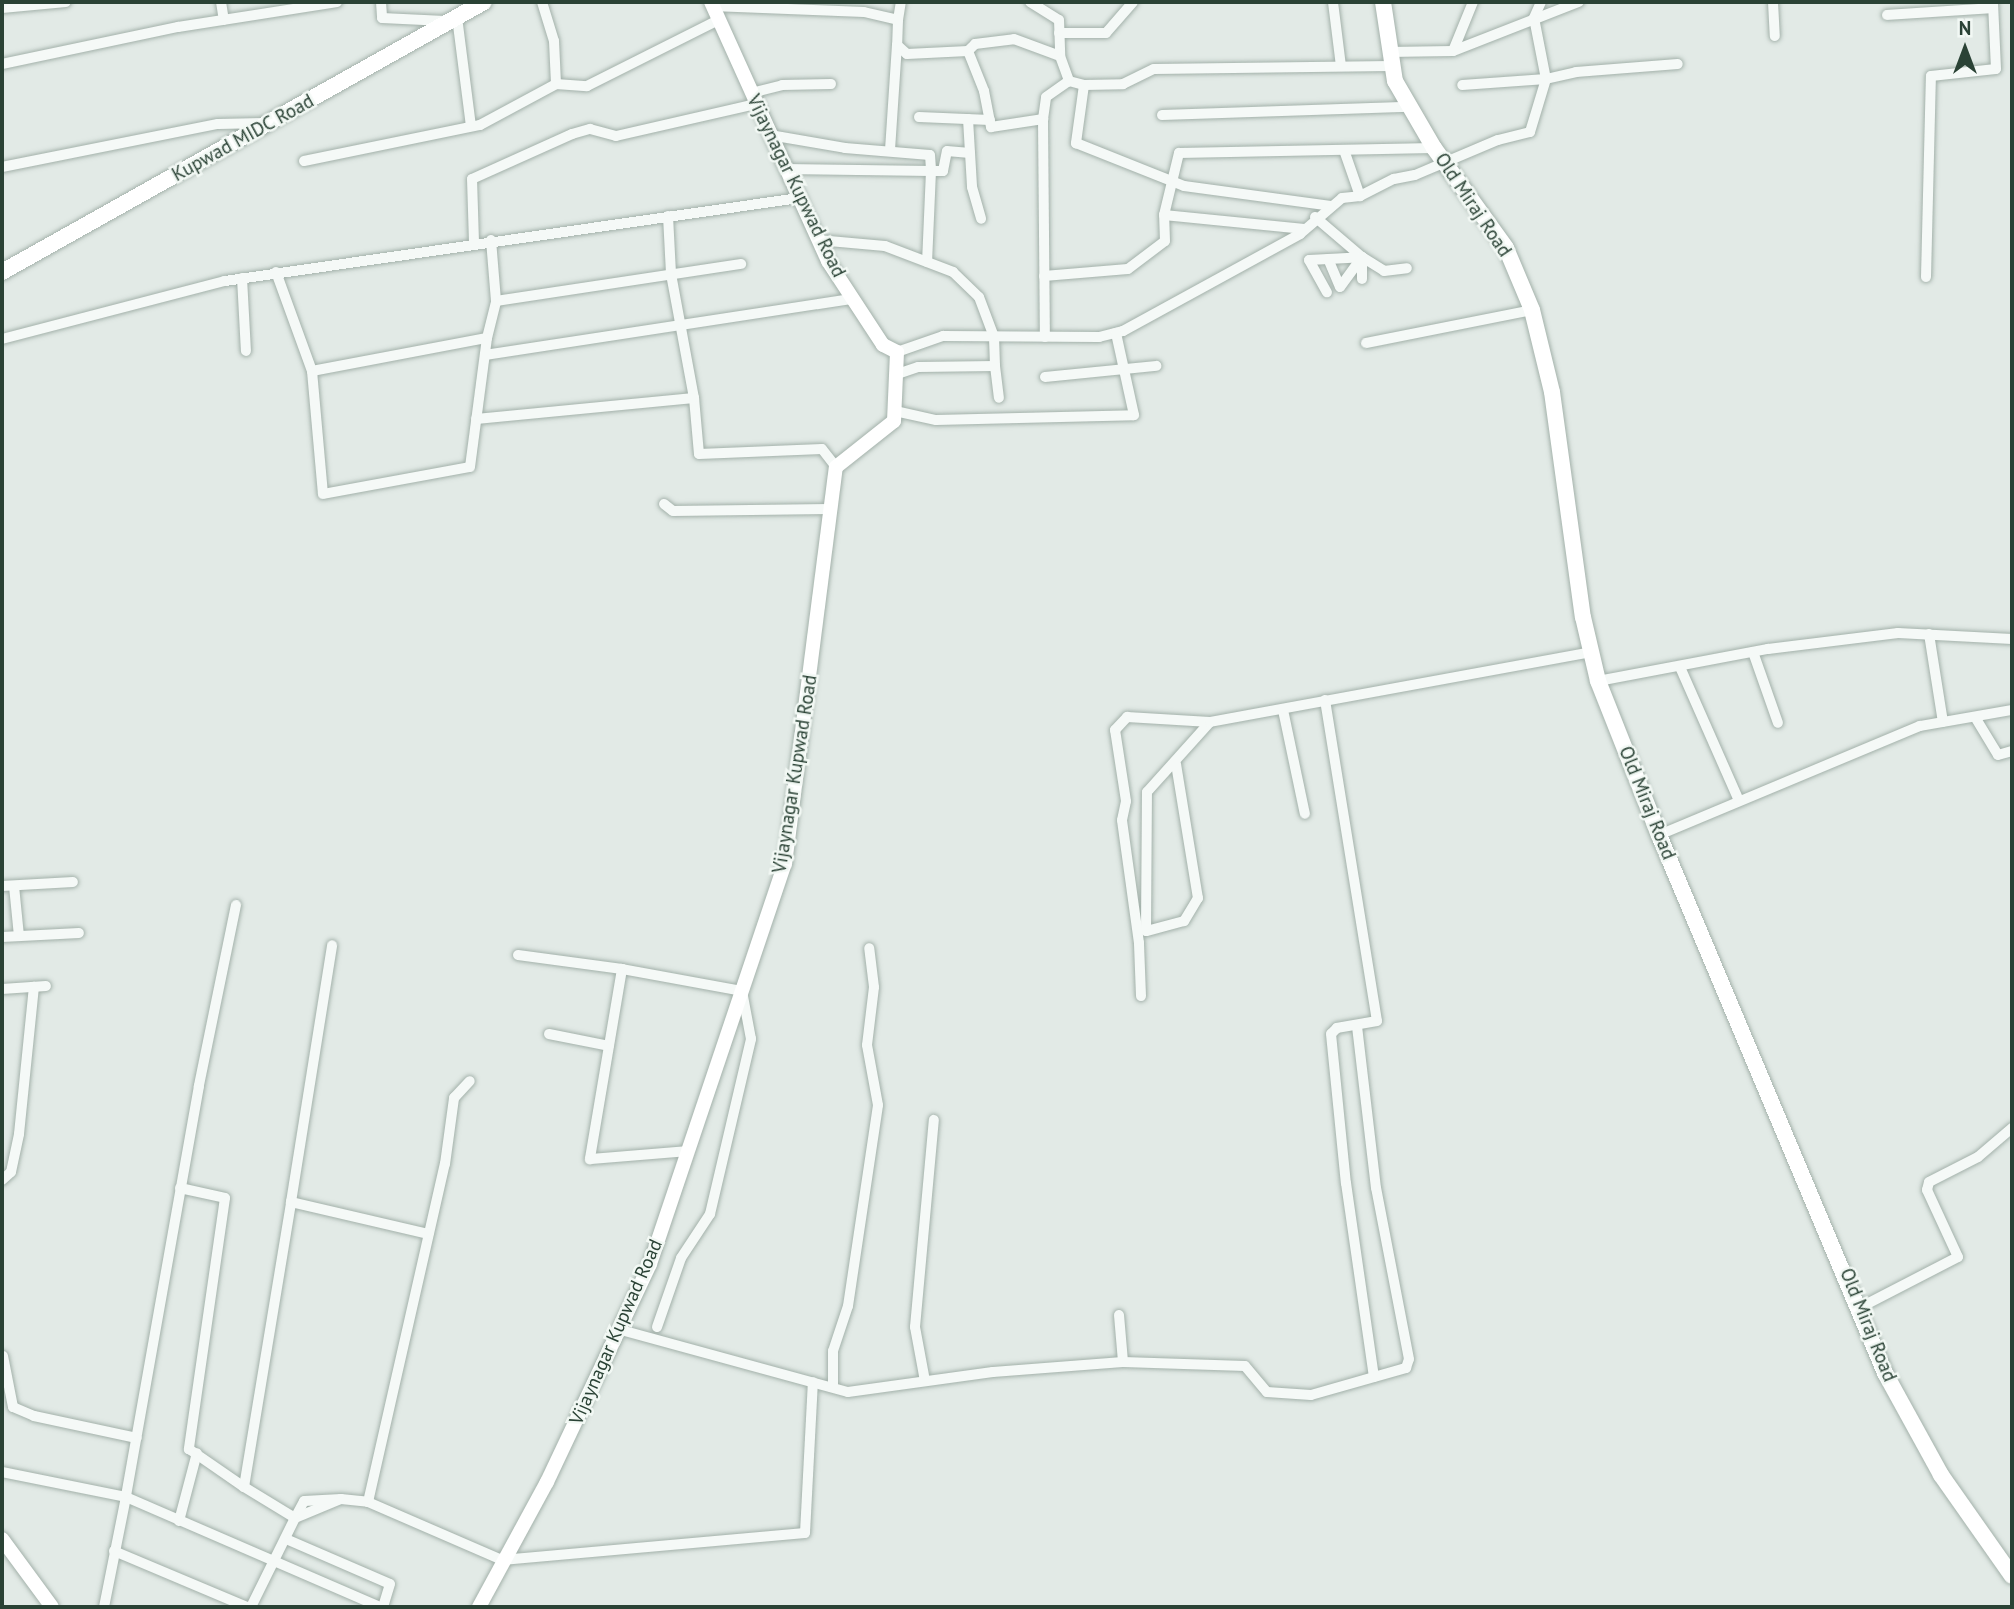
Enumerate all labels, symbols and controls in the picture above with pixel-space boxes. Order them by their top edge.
north arrow [1930,14,2000,84]
text: N [1959,16,1971,40]
street label: Kupwad MIDC Road [168,89,318,187]
street label: Vijaynagar Kupwad Road [742,91,850,281]
street label: Old Miraj Road [1430,149,1516,261]
street label: Vijaynagar Kupwad Road [768,673,822,875]
street label: Old Miraj Road [1614,743,1680,863]
street label: Vijaynagar Kupwad Road [565,1236,667,1428]
street label: Old Miraj Road [1835,1265,1901,1385]

